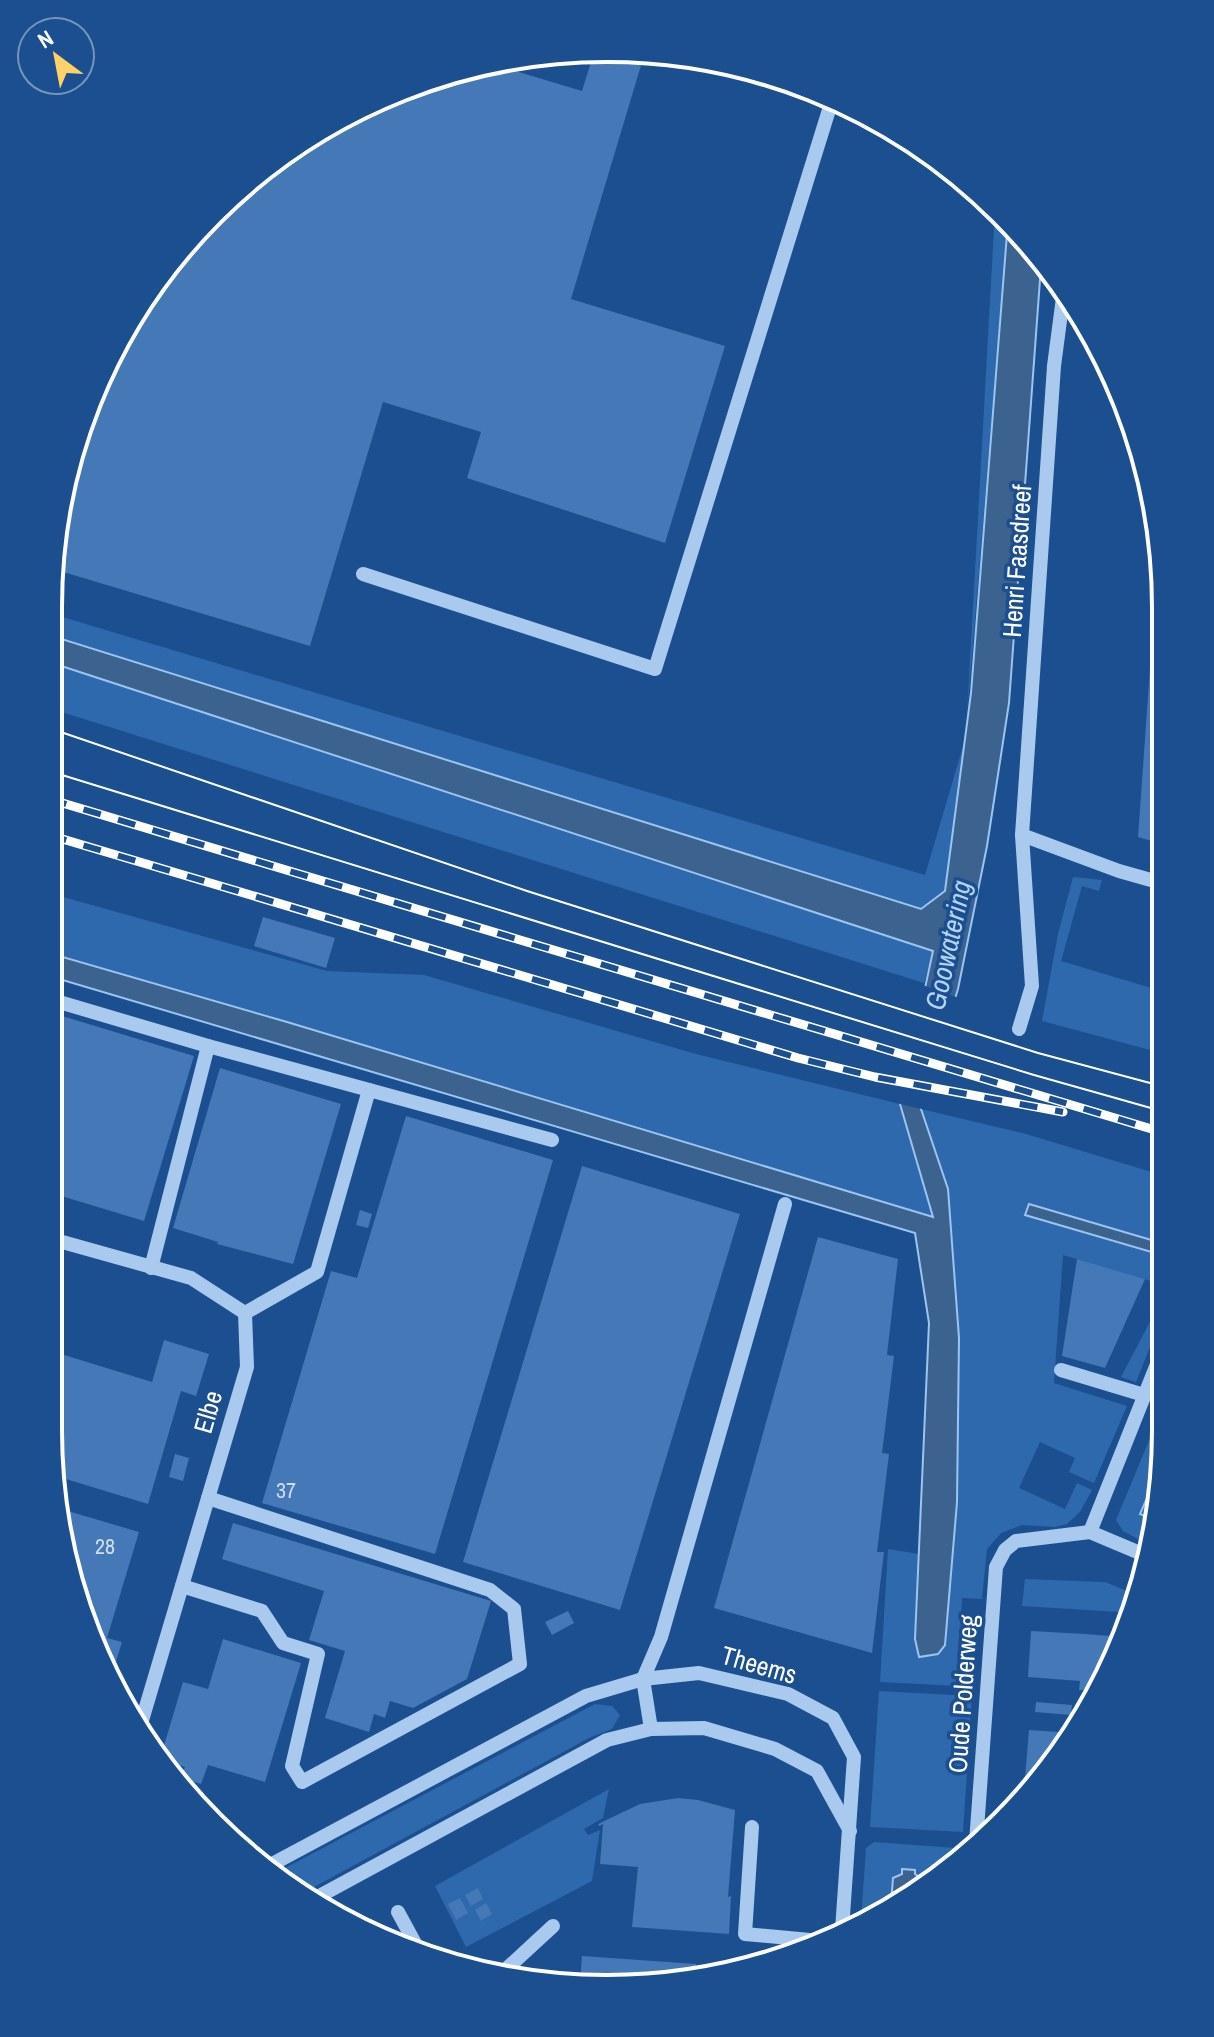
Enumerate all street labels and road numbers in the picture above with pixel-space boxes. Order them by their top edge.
street label: Henri Faasdreef [994,483,1039,639]
street label: Elbe [185,1387,230,1437]
street label: Oude Polderweg [940,1613,986,1774]
street label: Theems [717,1637,801,1692]

